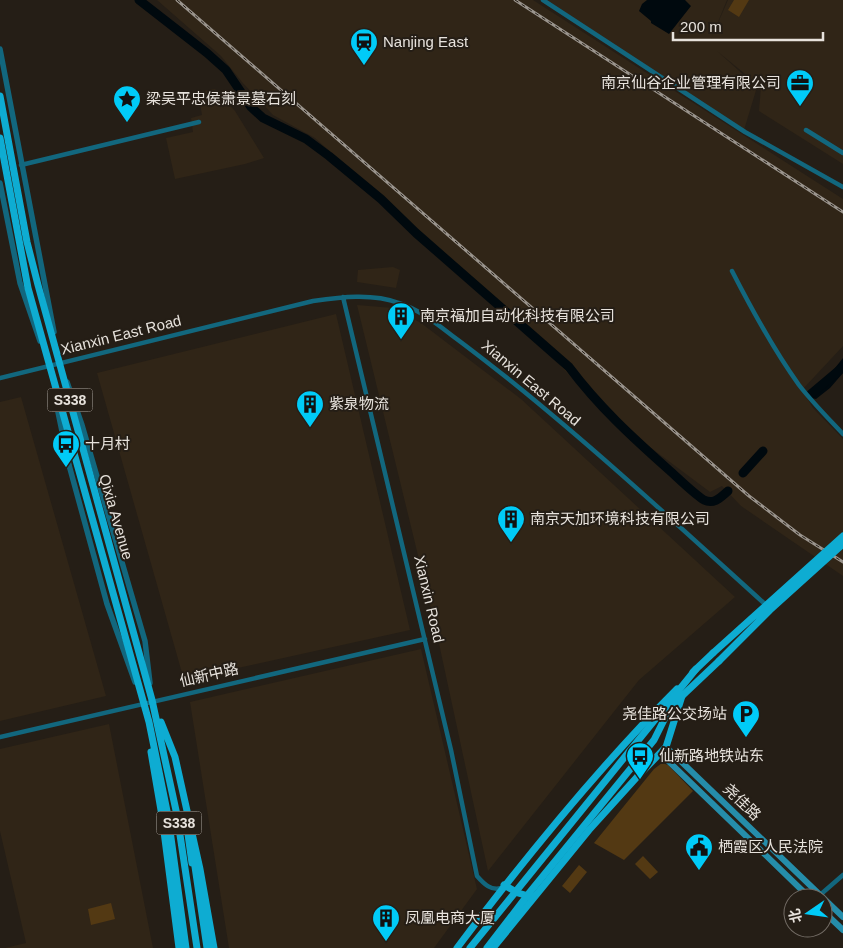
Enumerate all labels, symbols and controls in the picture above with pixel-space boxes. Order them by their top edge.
scale bar [673,10,823,42]
text: 200 m [680,18,722,35]
station icon: Nanjing East [349,27,379,66]
place label: Nanjing East [383,33,469,50]
office icon: 南京仙谷企业管理有限公司 [785,68,815,107]
place label: 南京仙谷企业管理有限公司 [601,74,781,91]
place icon: 梁吴平忠侯萧景墓石刻 [112,84,142,123]
place label: 梁吴平忠侯萧景墓石刻 [146,90,296,107]
building icon: 南京福加自动化科技有限公司 [386,301,416,340]
place label: 南京福加自动化科技有限公司 [420,307,615,324]
street label: Xianxin East Road [59,311,183,358]
street label: Xianxin East Road [479,336,584,429]
road number: S338 [48,388,92,412]
building icon: 紫泉物流 [295,389,325,428]
place label: 紫泉物流 [329,395,389,412]
bus stop icon: 十月村 [51,429,81,468]
place label: 十月村 [85,435,130,452]
street label: Qixia Avenue [96,472,137,562]
building icon: 南京天加环境科技有限公司 [496,504,526,543]
place label: 南京天加环境科技有限公司 [530,510,710,527]
street label: Xianxin Road [411,554,448,644]
street label: 仙新中路 [178,659,240,690]
parking icon: 尧佳路公交场站 [731,699,761,738]
place label: 尧佳路公交场站 [622,705,727,722]
bus stop icon: 仙新路地铁站东 [625,741,655,780]
place label: 仙新路地铁站东 [659,747,764,764]
street label: 尧佳路 [720,780,764,823]
road number: S338 [156,811,202,834]
public building icon: 栖霞区人民法院 [684,832,714,871]
place label: 栖霞区人民法院 [718,838,823,855]
north arrow [783,888,833,938]
building icon: 凤凰电商大厦 [371,903,401,942]
text: 北 [786,907,805,925]
place label: 凤凰电商大厦 [405,909,495,926]

